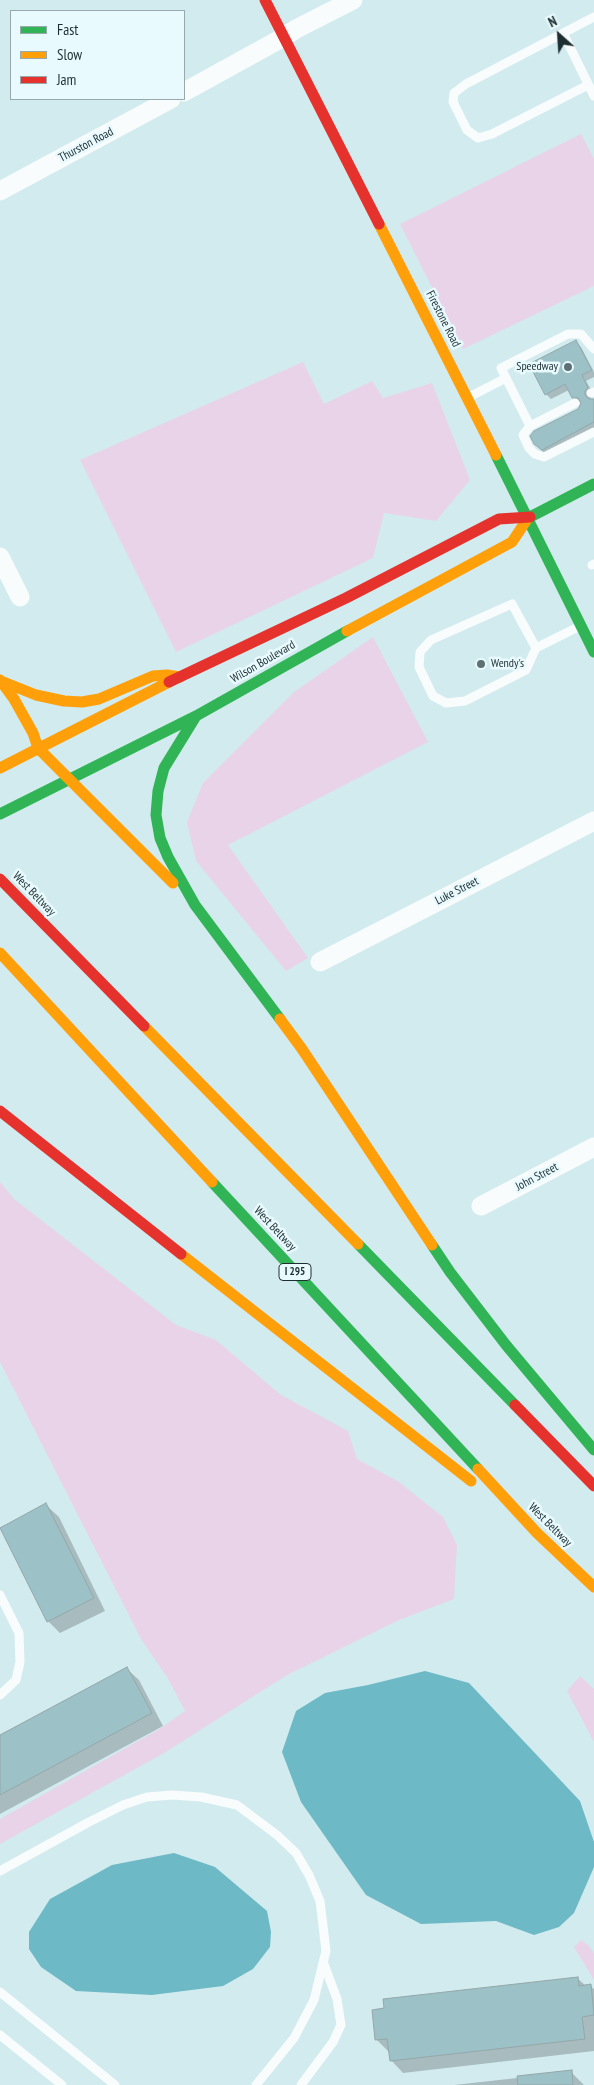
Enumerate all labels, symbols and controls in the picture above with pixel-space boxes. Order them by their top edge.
legend [10,10,185,100]
north arrow [534,10,584,60]
text: N [545,12,560,31]
text: Fast [57,20,78,39]
text: Slow [57,45,82,64]
text: Jam [57,70,76,89]
street label: Thurston Road [56,125,116,165]
street label: Firestone Road [423,288,463,350]
place label: Speedway [516,360,558,374]
marker: Speedway [562,361,574,373]
street label: Wilson Boulevard [228,638,298,686]
place label: Wendy's [491,657,524,671]
marker: Wendy's [475,658,487,670]
street label: West Beltway [10,869,58,919]
street label: Luke Street [433,874,481,908]
street label: John Street [513,1160,561,1194]
street label: West Beltway [251,1204,299,1254]
road number: I 295 [279,1264,311,1280]
street label: West Beltway [525,1500,575,1550]

